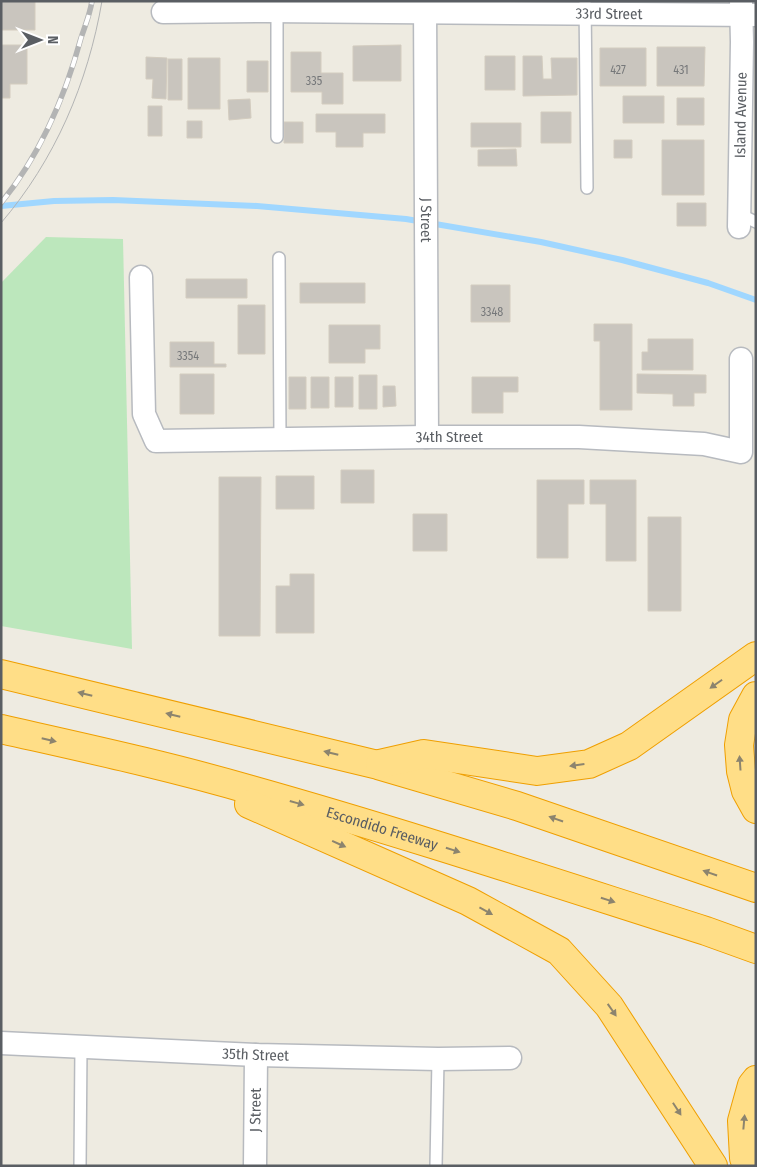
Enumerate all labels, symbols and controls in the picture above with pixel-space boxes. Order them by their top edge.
street label: 33rd Street [575,5,643,23]
north arrow [15,15,65,65]
text: N [44,36,61,44]
house number: 427 [610,63,626,77]
house number: 431 [673,63,689,77]
street label: Island Avenue [731,72,751,158]
house number: 335 [306,74,323,88]
street label: J Street [417,198,435,242]
house number: 3348 [481,305,503,319]
house number: 3354 [177,349,199,363]
street label: 34th Street [416,428,483,446]
one-way arrow [709,679,723,689]
one-way arrow [77,690,92,698]
one-way arrow [166,711,181,719]
one-way arrow [41,736,56,744]
one-way arrow [324,749,339,757]
one-way arrow [736,755,744,771]
one-way arrow [569,762,585,770]
one-way arrow [290,800,305,808]
street label: Escondido Freeway [324,803,440,854]
one-way arrow [548,815,563,823]
one-way arrow [332,840,346,848]
one-way arrow [446,847,461,855]
one-way arrow [702,868,717,876]
one-way arrow [600,896,615,904]
one-way arrow [479,907,494,915]
one-way arrow [607,1004,617,1017]
street label: 35th Street [222,1044,289,1065]
street label: J Street [246,1088,265,1132]
one-way arrow [672,1102,681,1116]
one-way arrow [740,1114,748,1130]

